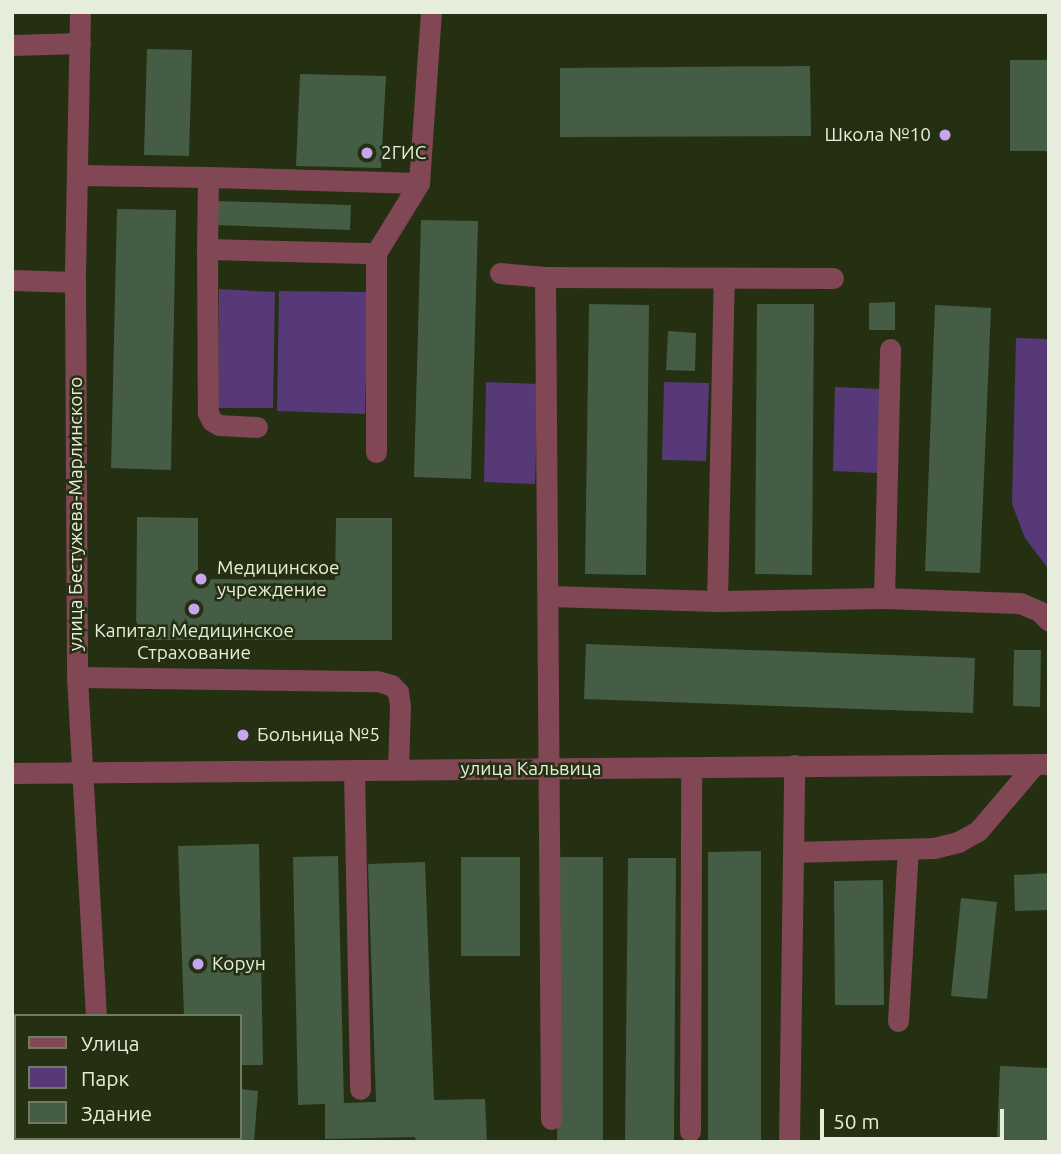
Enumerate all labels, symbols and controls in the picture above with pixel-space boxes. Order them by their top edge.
place label: Школа №10 [824,124,931,146]
marker: Школа №10 [937,127,953,143]
place label: 2ГИС [381,142,426,164]
marker: 2ГИС [359,145,375,161]
street label: улица Бестужева-Марлинского [65,377,87,651]
place label: Медицинское учреждение [217,557,340,601]
marker: Медицинское учреждение [191,569,211,589]
marker: Капитал Медицинское Страхование [186,601,202,617]
place label: Капитал Медицинское Страхование [94,620,294,664]
place label: Больница №5 [257,724,380,746]
marker: Больница №5 [235,727,251,743]
street label: улица Кальвица [460,758,602,780]
place label: Корун [212,953,266,975]
marker: Корун [190,956,206,972]
legend [14,1014,242,1140]
text: Улица [81,1031,139,1055]
text: Парк [81,1066,129,1090]
scale bar [823,1094,1007,1138]
text: Здание [81,1101,152,1125]
text: 50 m [833,1109,880,1133]

